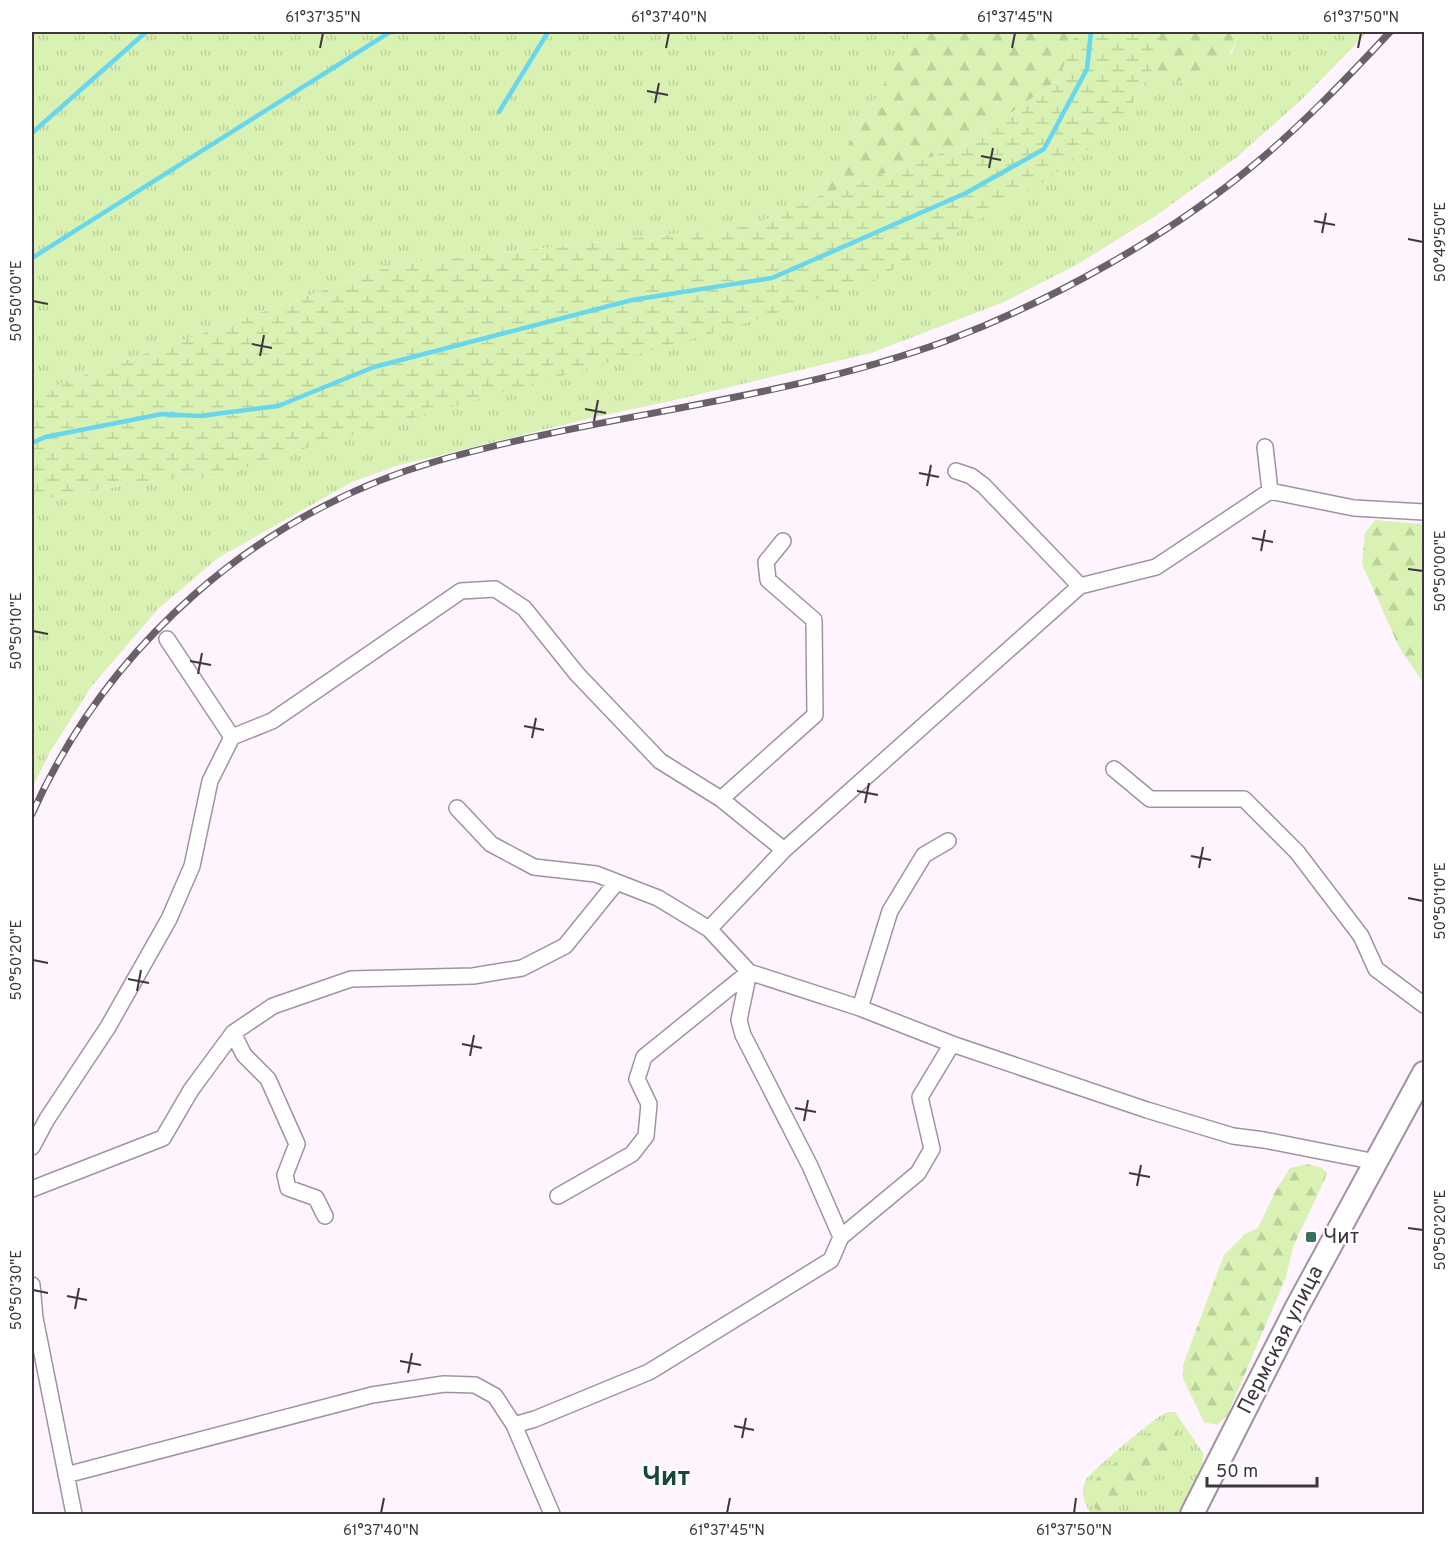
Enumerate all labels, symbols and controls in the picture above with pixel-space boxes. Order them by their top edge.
text: 61°37'35"N [285,9,361,28]
text: 61°37'40"N [631,9,707,28]
text: 61°37'45"N [977,9,1053,28]
text: 61°37'50"N [1323,9,1399,28]
text: 50°49'50"E [1432,202,1451,282]
text: 50°50'00"E [8,260,27,342]
text: 50°50'00"E [1432,530,1451,612]
text: 50°50'10"E [8,592,27,670]
text: 50°50'10"E [1432,862,1451,940]
text: 50°50'20"E [8,919,27,1001]
text: 50°50'20"E [1432,1189,1451,1271]
place label: Чит [1323,1224,1359,1251]
marker: Чит [1304,1230,1318,1244]
text: 50°50'30"E [8,1250,27,1330]
street label: Пермская улица [1232,1261,1330,1419]
scale bar [1207,1450,1316,1488]
district label: Чит [642,1461,691,1495]
text: 50 m [1216,1461,1258,1484]
text: 61°37'40"N [343,1522,419,1541]
text: 61°37'45"N [689,1522,765,1541]
text: 61°37'50"N [1036,1522,1112,1541]

